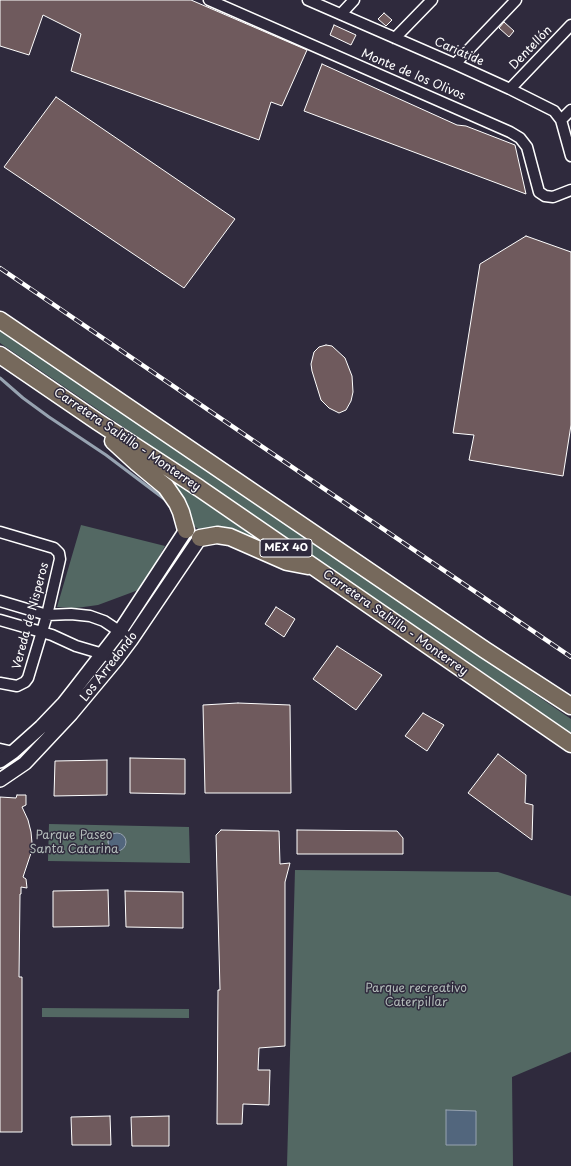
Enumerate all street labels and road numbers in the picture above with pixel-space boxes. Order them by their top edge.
street label: Dentellón [507,23,555,73]
street label: Cariátide [432,35,486,69]
street label: Monte de los Olivos [359,47,467,103]
street label: Carretera Saltillo - Monterrey [51,385,203,495]
road number: MEX 40 [260,539,312,557]
street label: Vereda de Nisperos [10,561,52,671]
street label: Carretera Saltillo - Monterrey [320,567,470,679]
street label: Los Arredondo [77,629,141,705]

